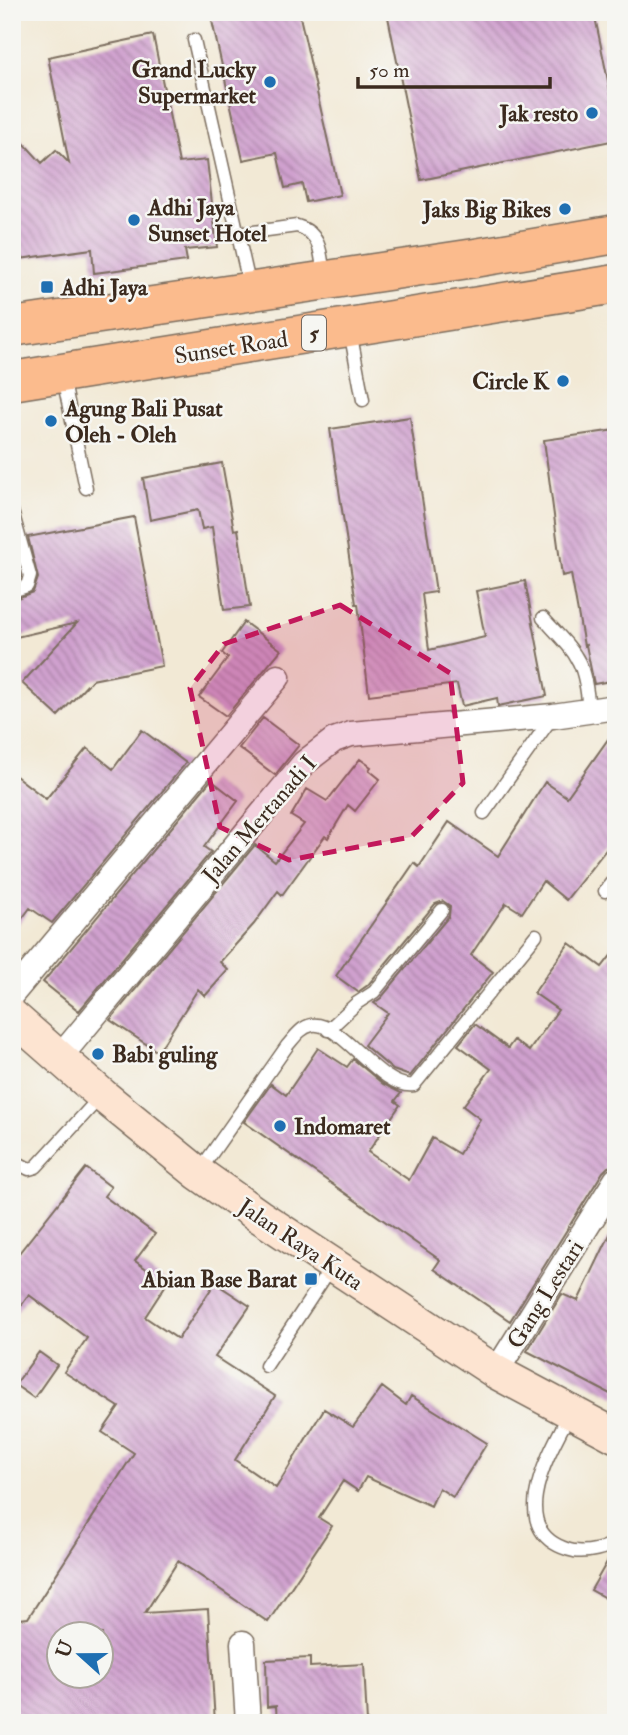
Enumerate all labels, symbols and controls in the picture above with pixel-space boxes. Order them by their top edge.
scale bar [358,46,551,90]
place label: Grand Lucky Supermarket [132,55,257,111]
text: 50 m [369,57,410,84]
marker: Grand Lucky Supermarket [262,74,278,90]
place label: Jak resto [498,99,578,129]
marker: Jak resto [584,105,600,121]
place label: Adhi Jaya Sunset Hotel [147,193,268,248]
place label: Jaks Big Bikes [422,195,551,225]
marker: Jaks Big Bikes [557,201,573,217]
marker: Adhi Jaya Sunset Hotel [126,212,142,228]
place label: Adhi Jaya [60,273,149,303]
marker: Adhi Jaya [39,279,55,295]
road number: 5 [302,316,326,350]
street label: Sunset Road [172,324,290,371]
place label: Circle K [472,367,550,396]
marker: Circle K [555,373,571,389]
place label: Agung Bali Pusat Oleh - Oleh [64,394,223,449]
marker: Agung Bali Pusat Oleh - Oleh [43,413,59,429]
street label: Jalan Mertanadi I [195,749,323,890]
place label: Babi guling [112,1040,219,1070]
marker: Babi guling [90,1046,106,1062]
place label: Indomaret [294,1112,391,1141]
marker: Indomaret [272,1118,288,1134]
street label: Jalan Raya Kuta [232,1191,369,1297]
street label: Gang Lestari [501,1235,590,1354]
place label: Abian Base Barat [141,1265,298,1294]
marker: Abian Base Barat [303,1271,319,1287]
north arrow [46,1620,116,1690]
text: U [51,1637,79,1661]

